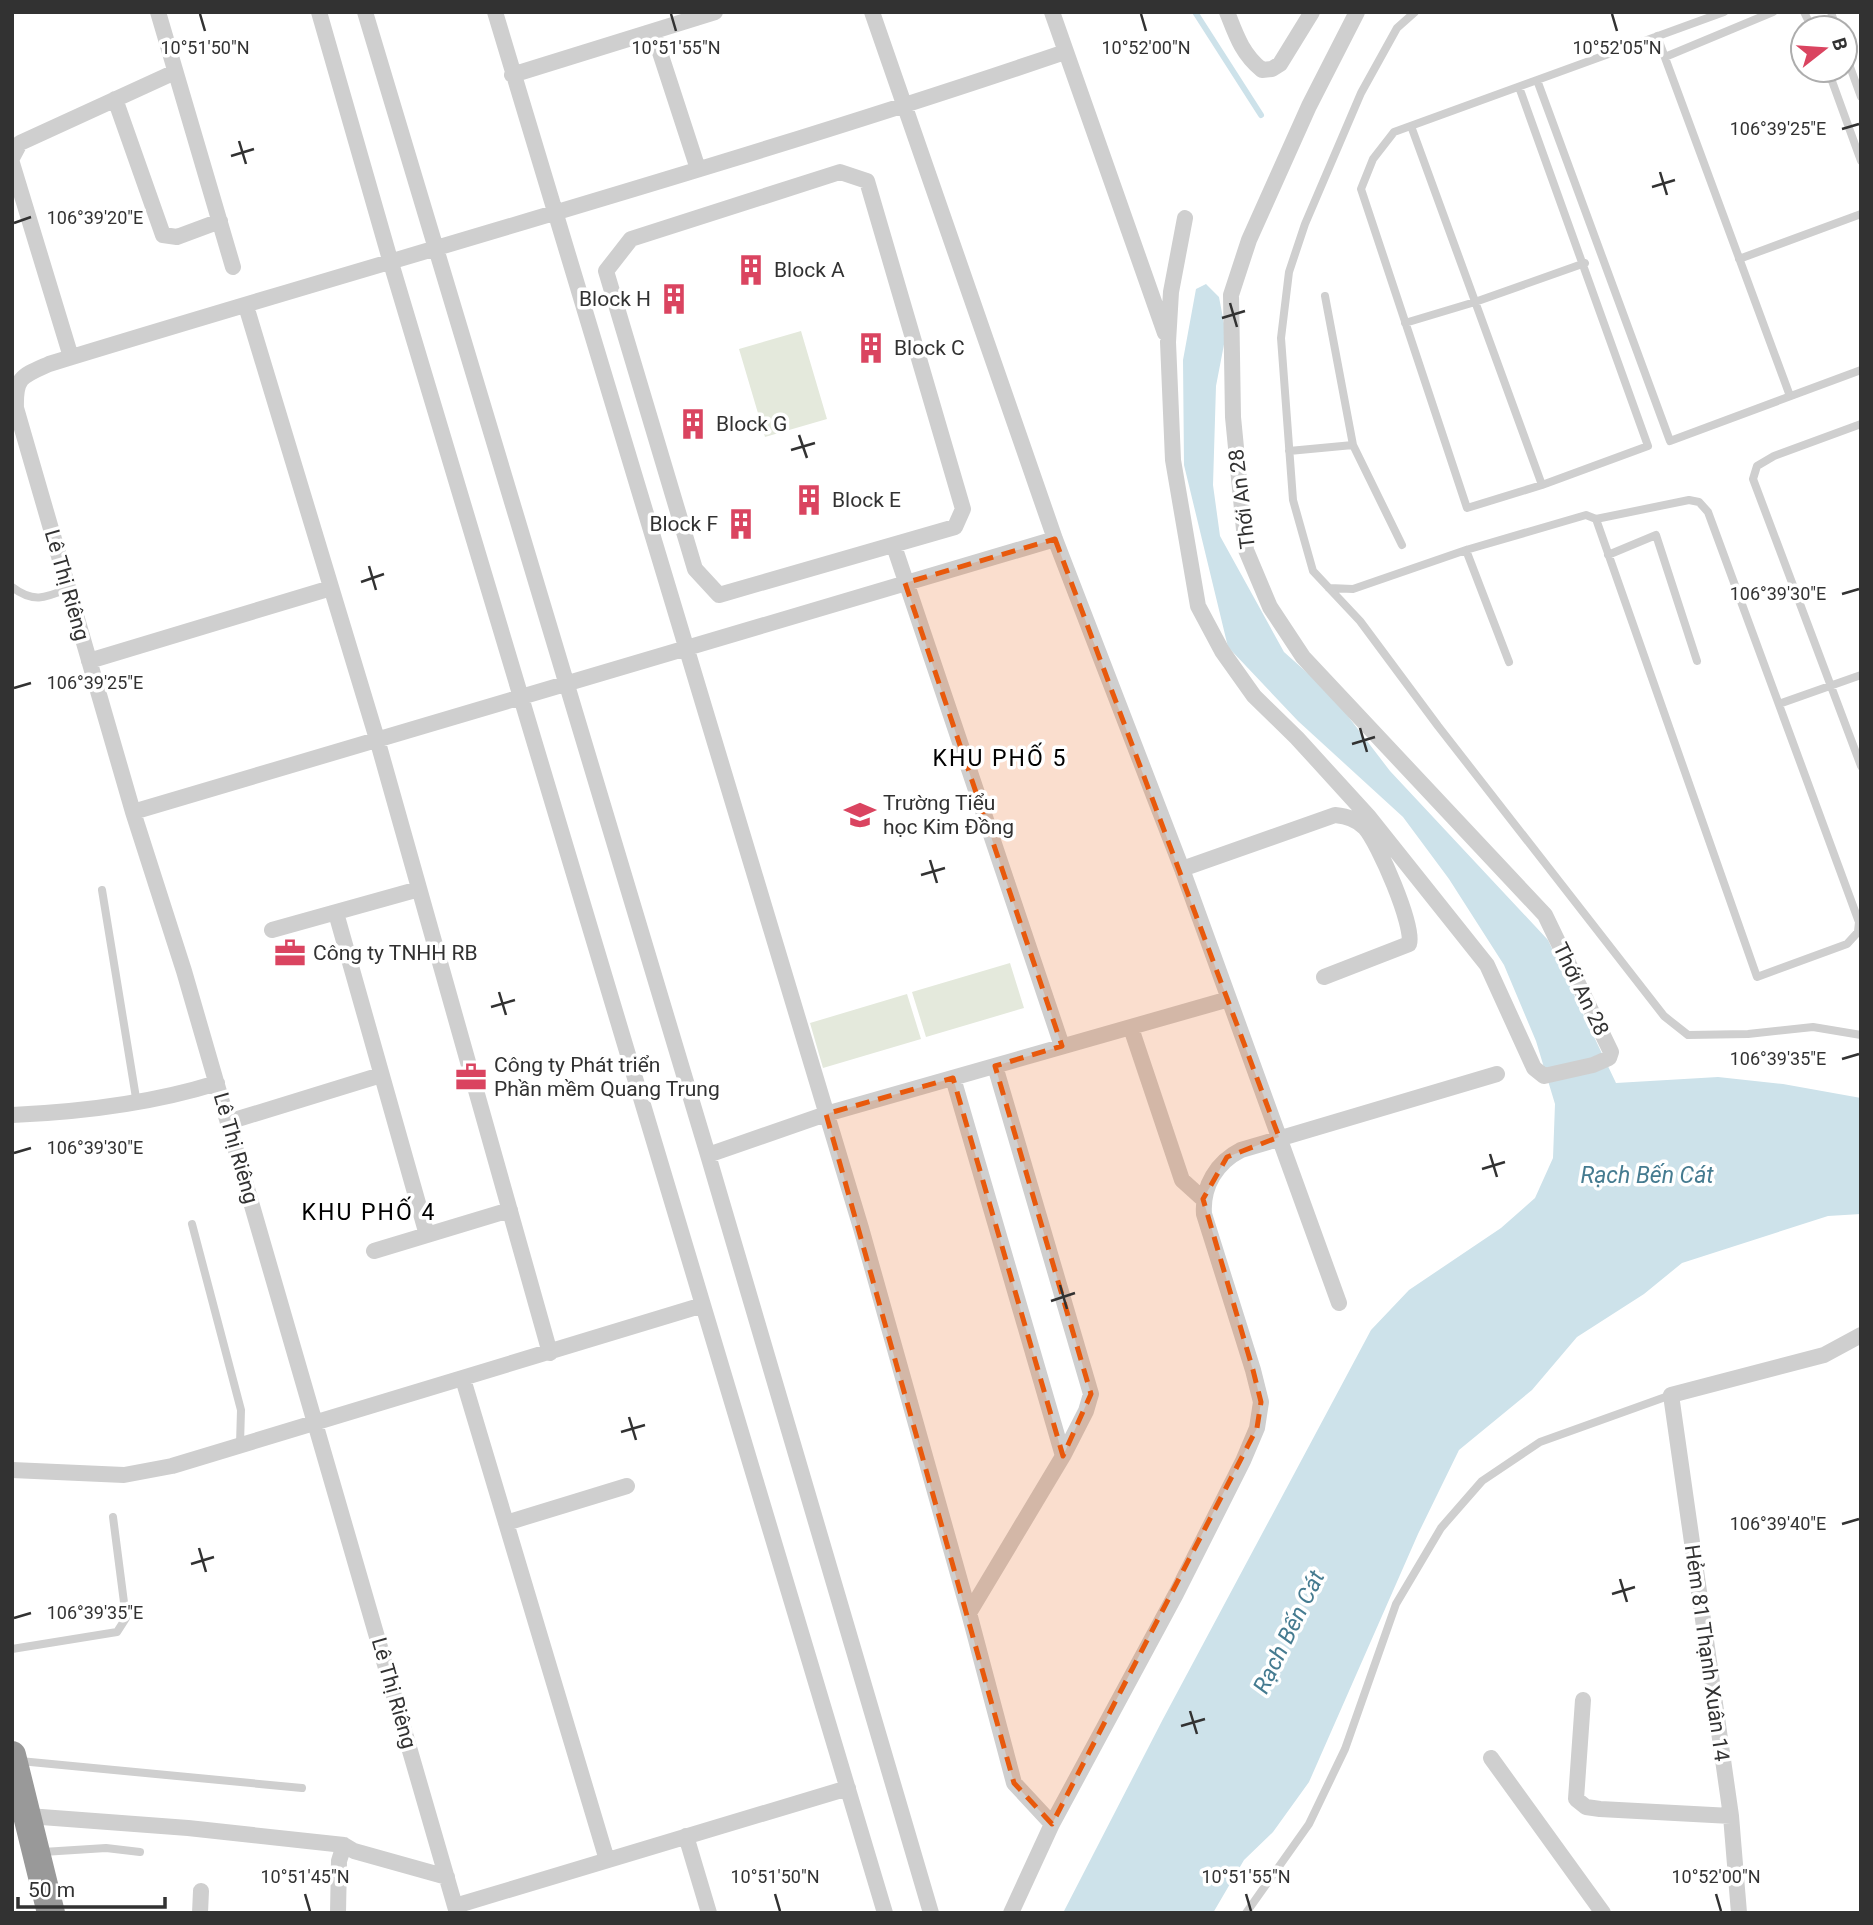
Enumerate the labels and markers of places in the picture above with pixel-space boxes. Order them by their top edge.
building icon: Block A [734,253,768,287]
place label: Block A [774,258,845,282]
building icon: Block H [657,282,691,316]
place label: Block H [579,287,651,311]
building icon: Block C [854,331,888,365]
place label: Block C [894,336,965,360]
building icon: Block G [676,407,710,441]
place label: Block G [716,412,787,436]
building icon: Block E [792,483,826,517]
place label: Block E [832,488,901,512]
building icon: Block F [724,507,758,541]
place label: Block F [649,512,718,536]
place label: Trường Tiểu học Kim Đồng [883,791,1014,839]
school or university icon: Trường Tiểu học Kim Đồng [843,798,877,832]
office icon: Công ty TNHH RB [273,936,307,970]
place label: Công ty TNHH RB [313,941,478,965]
place label: Công ty Phát triển Phần mềm Quang Trung [494,1053,720,1101]
office icon: Công ty Phát triển Phần mềm Quang Trung [454,1060,488,1094]

